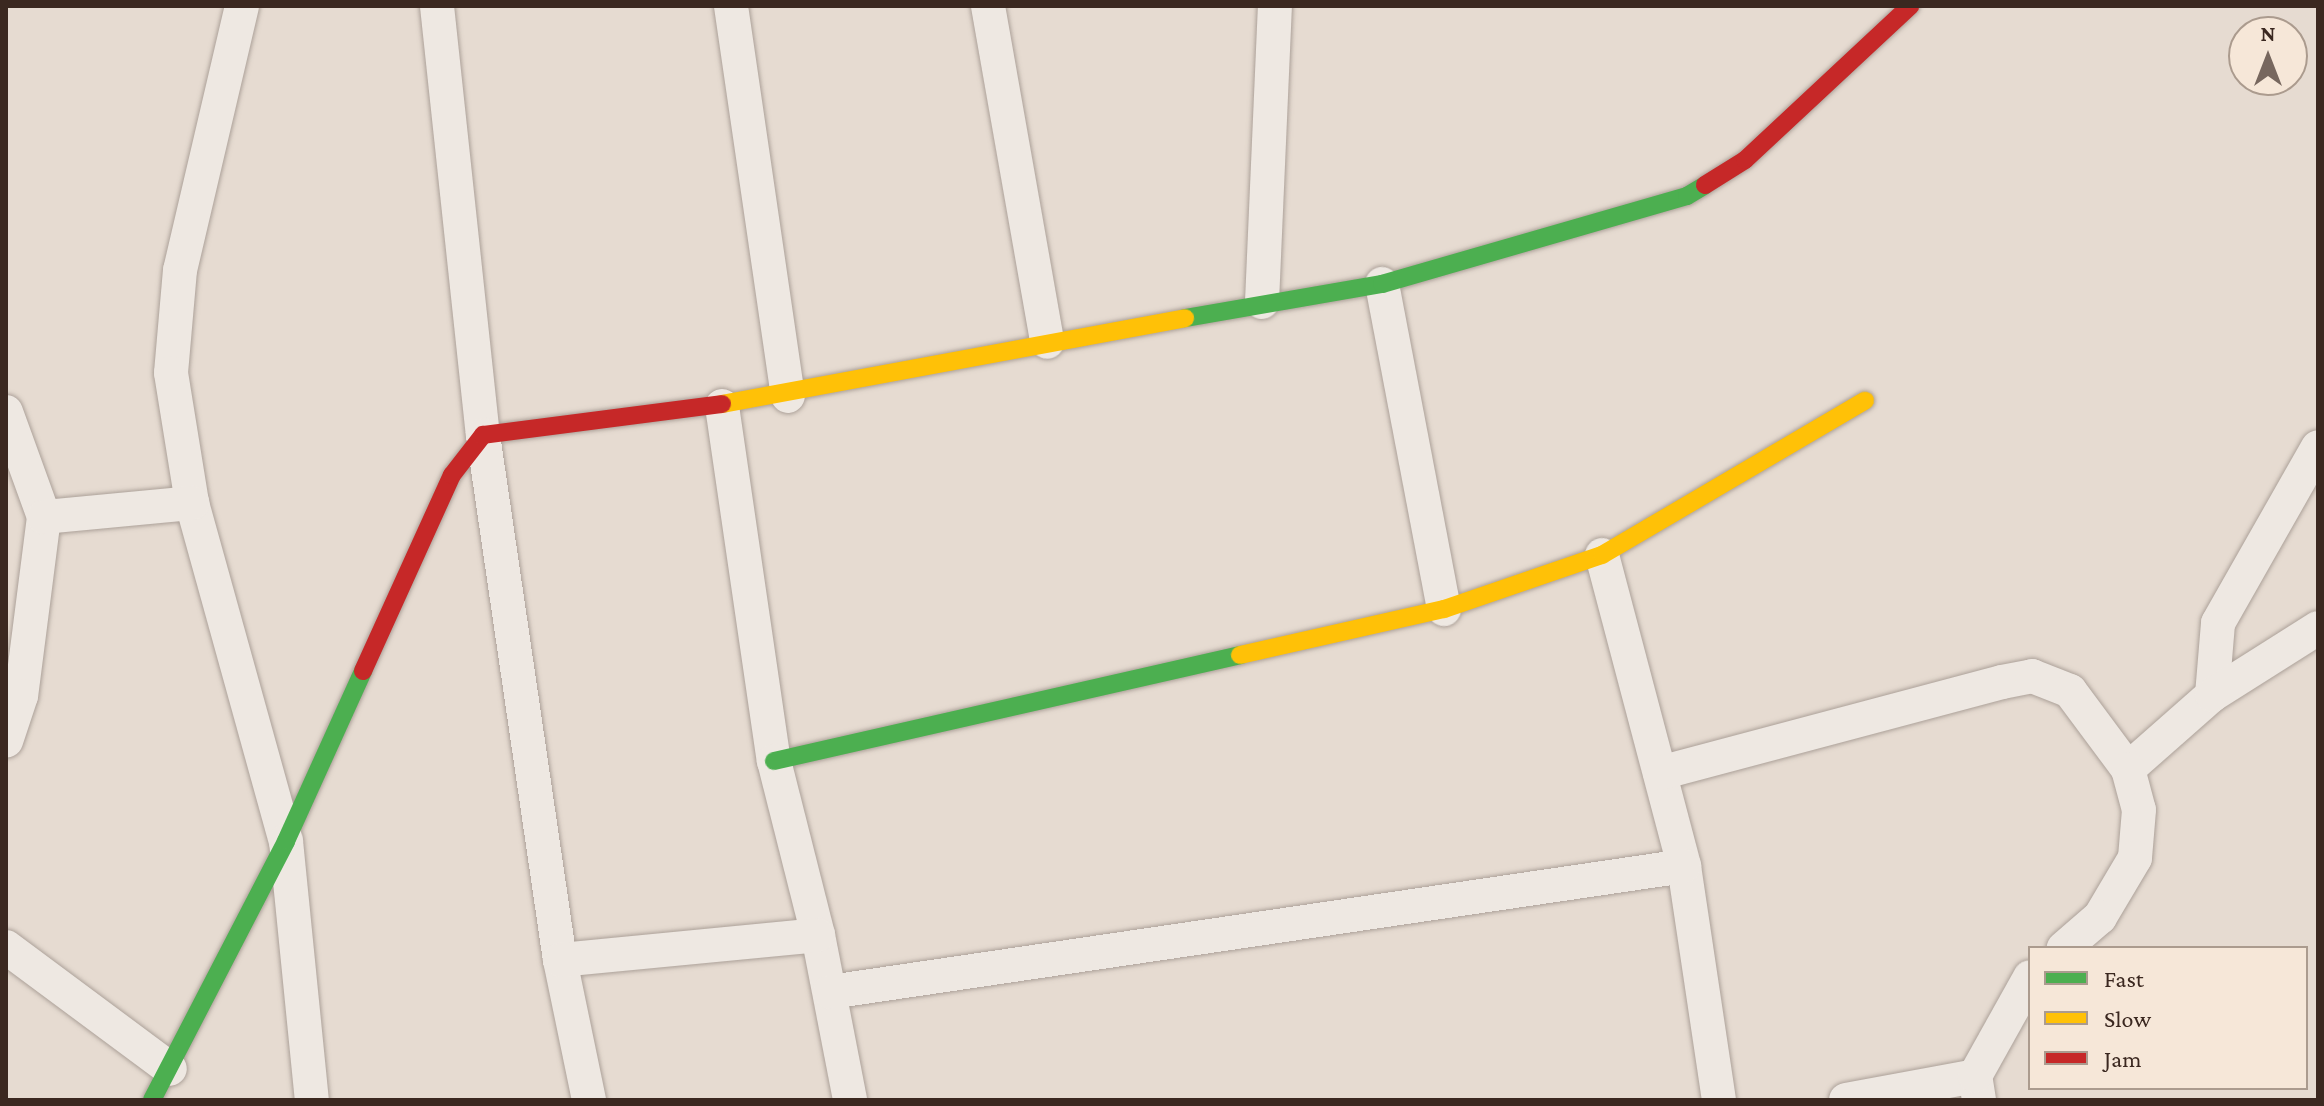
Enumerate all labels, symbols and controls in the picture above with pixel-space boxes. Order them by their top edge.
north arrow [2228,16,2308,96]
text: N [2261,21,2276,46]
legend [2028,946,2308,1090]
text: Fast [2104,965,2144,992]
text: Slow [2104,1005,2151,1032]
text: Jam [2104,1045,2142,1072]

